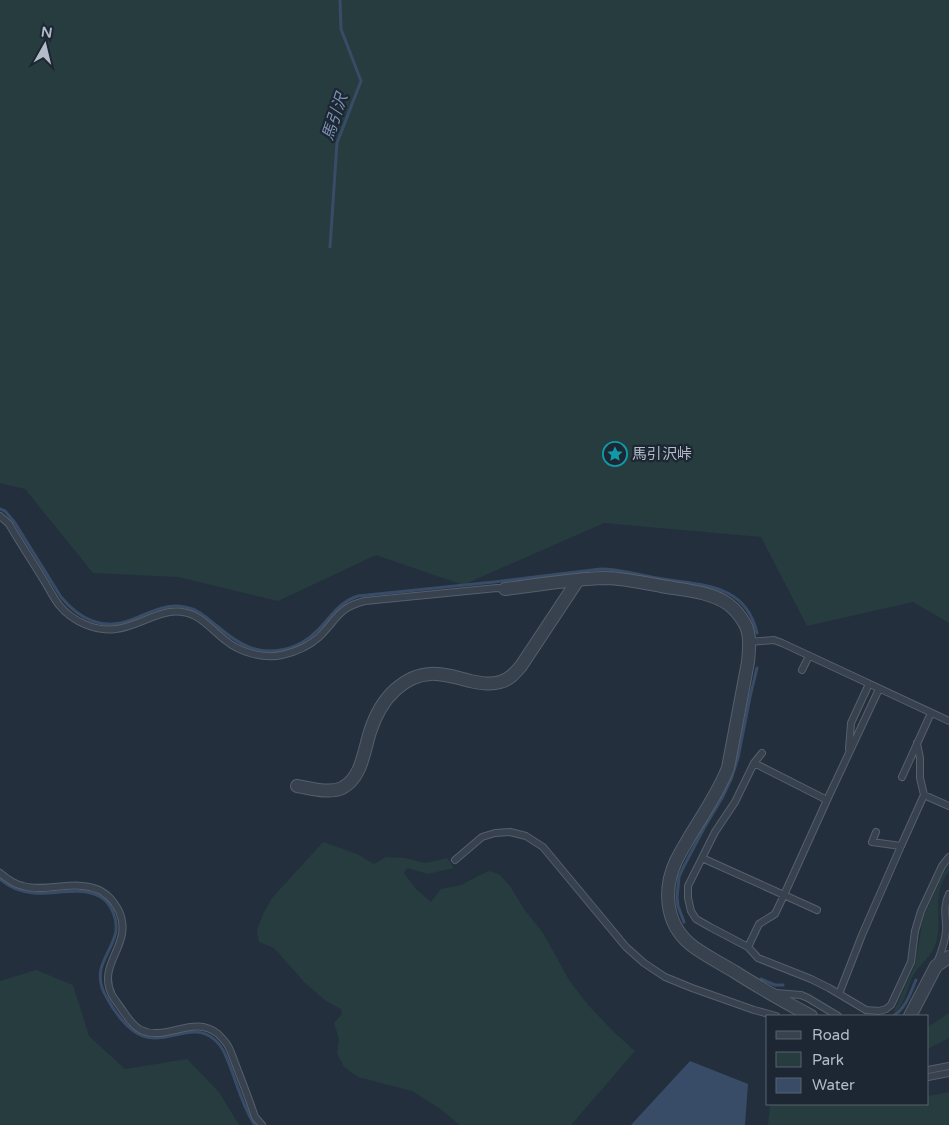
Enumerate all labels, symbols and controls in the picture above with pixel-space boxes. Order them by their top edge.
north arrow [20,20,70,70]
text: N [40,23,53,42]
water label: 馬引沢 [318,89,353,143]
place icon: 馬引沢峠 [602,441,628,467]
place label: 馬引沢峠 [632,445,692,463]
legend [766,1015,929,1105]
text: Road [812,1026,850,1044]
text: Park [812,1051,844,1069]
text: Water [812,1076,855,1094]

